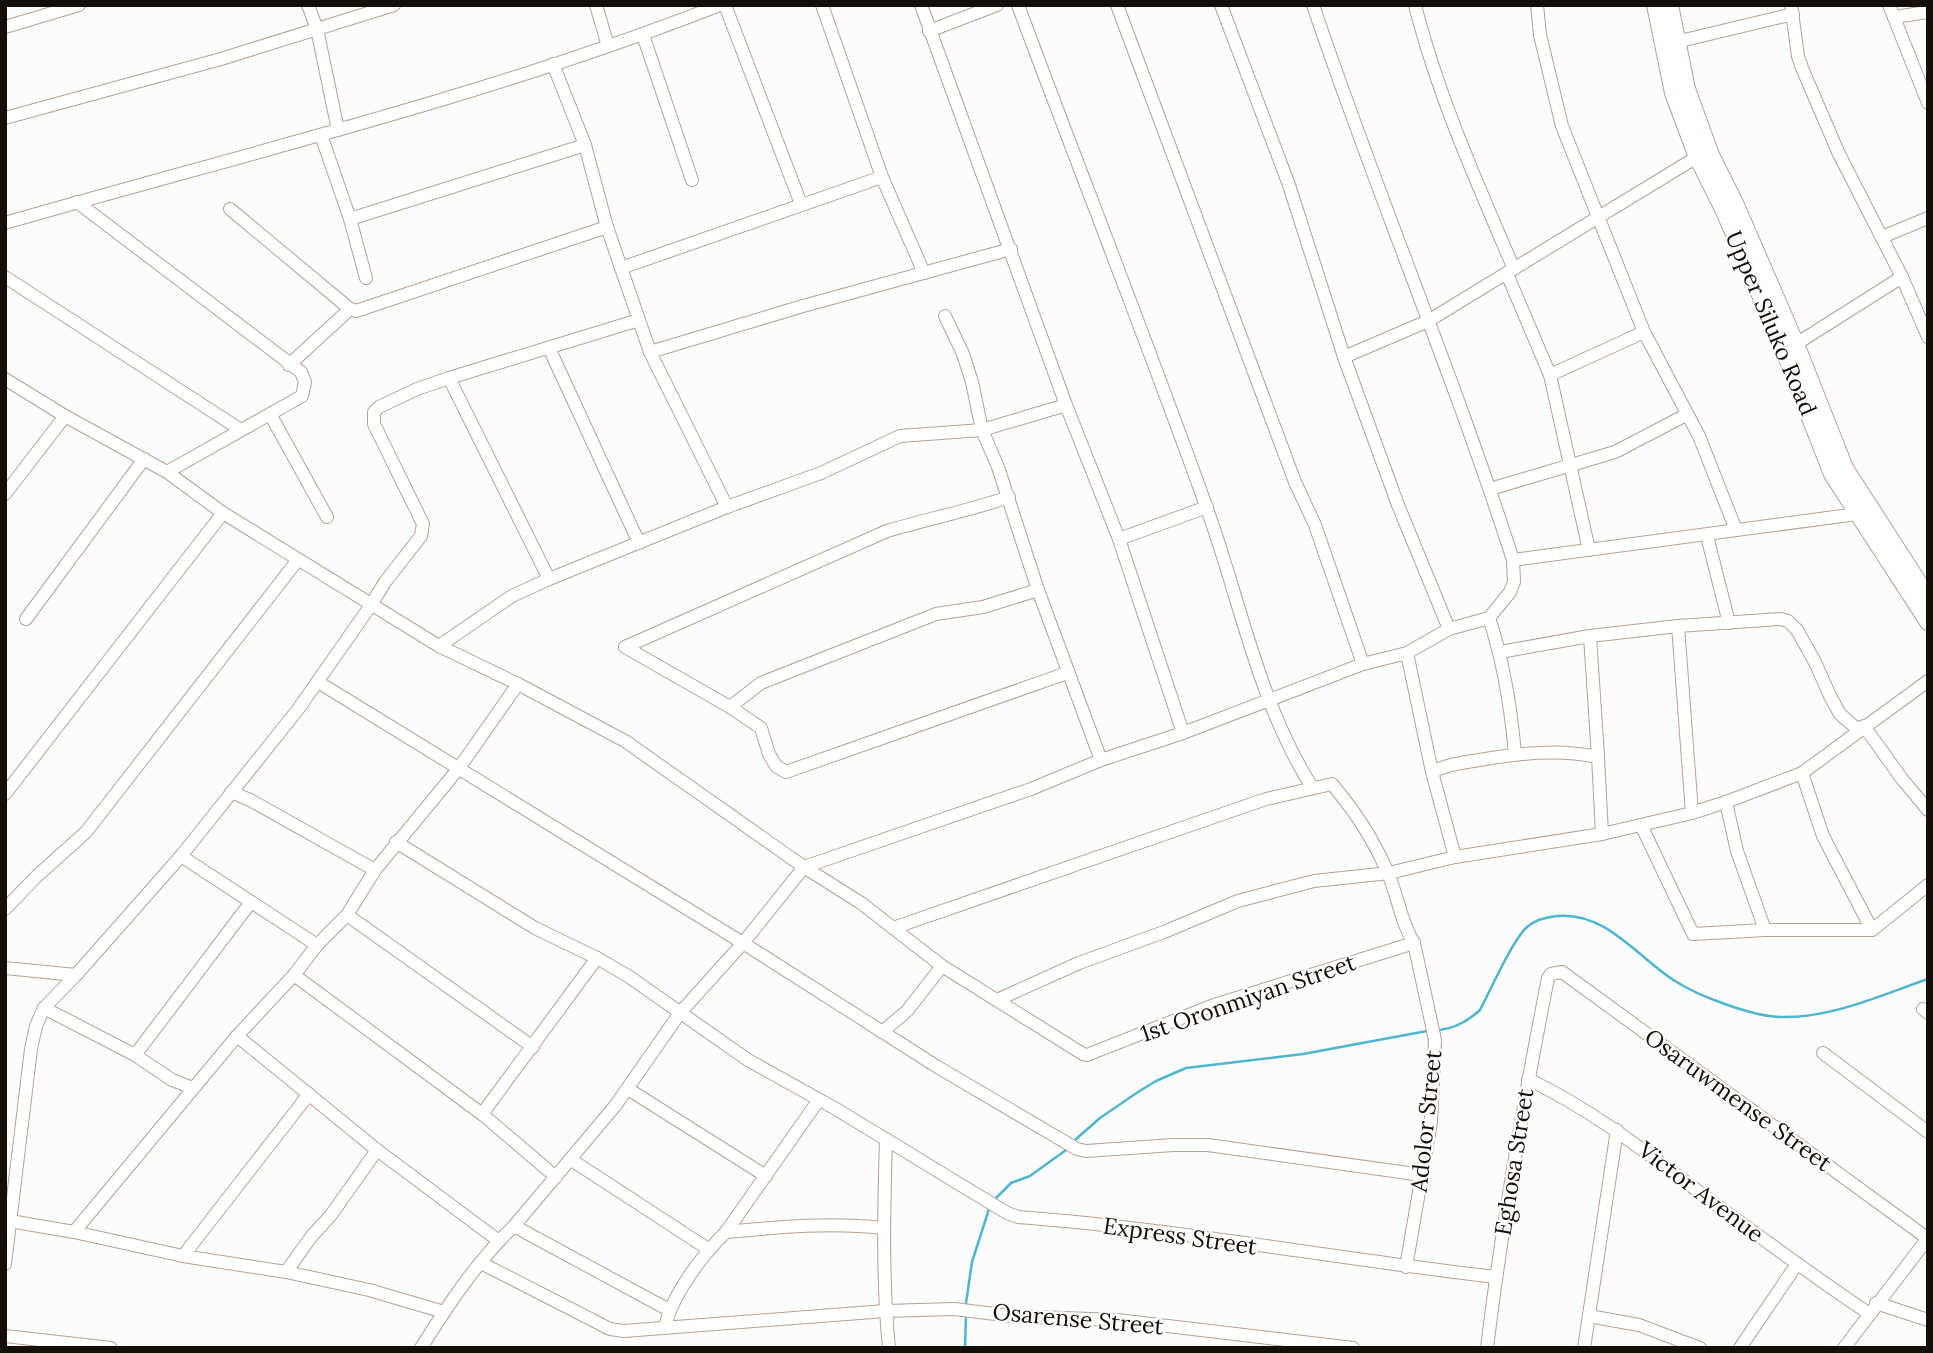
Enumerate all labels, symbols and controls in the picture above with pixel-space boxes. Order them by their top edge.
street label: Upper Siluko Road [1720,226,1824,420]
street label: 1st Oronmiyan Street [1136,947,1359,1048]
street label: Osaruwmense Street [1639,1022,1838,1177]
street label: Adolor Street [1404,1048,1447,1194]
street label: Eghosa Street [1488,1086,1539,1238]
street label: Victor Avenue [1632,1134,1770,1248]
street label: Express Street [1101,1210,1259,1261]
street label: Osarense Street [991,1297,1165,1340]

